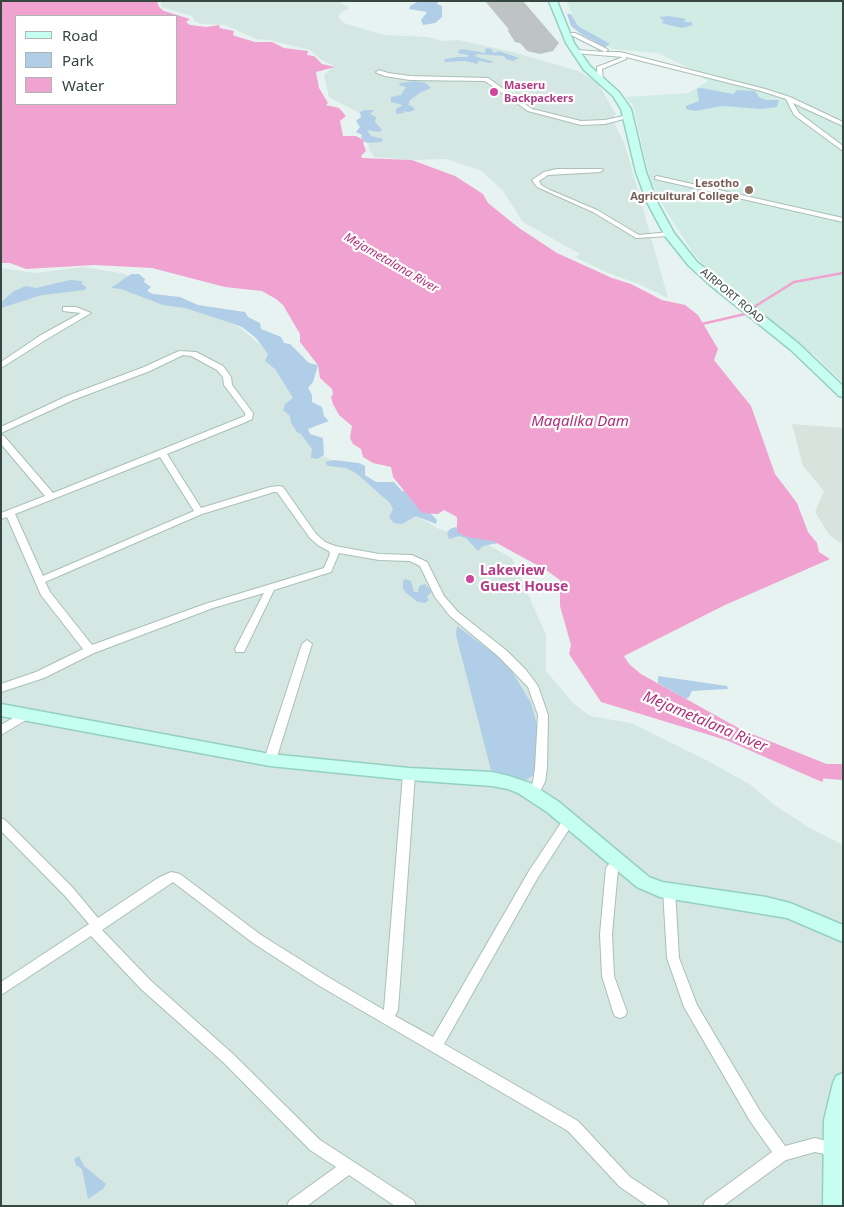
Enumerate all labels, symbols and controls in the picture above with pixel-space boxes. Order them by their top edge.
legend [15,15,178,105]
text: Road [62,25,98,45]
text: Park [62,50,94,70]
text: Water [62,75,104,95]
place label: Maseru Backpackers [504,79,573,105]
marker: Maseru Backpackers [488,86,500,98]
place label: Lesotho Agricultural College [630,177,739,203]
marker: Lesotho Agricultural College [743,184,755,196]
water label: Mejametalana River [341,230,441,296]
street label: AIRPORT ROAD [698,266,766,326]
water label: Maqalika Dam [531,413,629,431]
place label: Lakeview Guest House [480,563,568,596]
marker: Lakeview Guest House [464,573,476,585]
water label: Mejametalana River [640,688,770,756]

